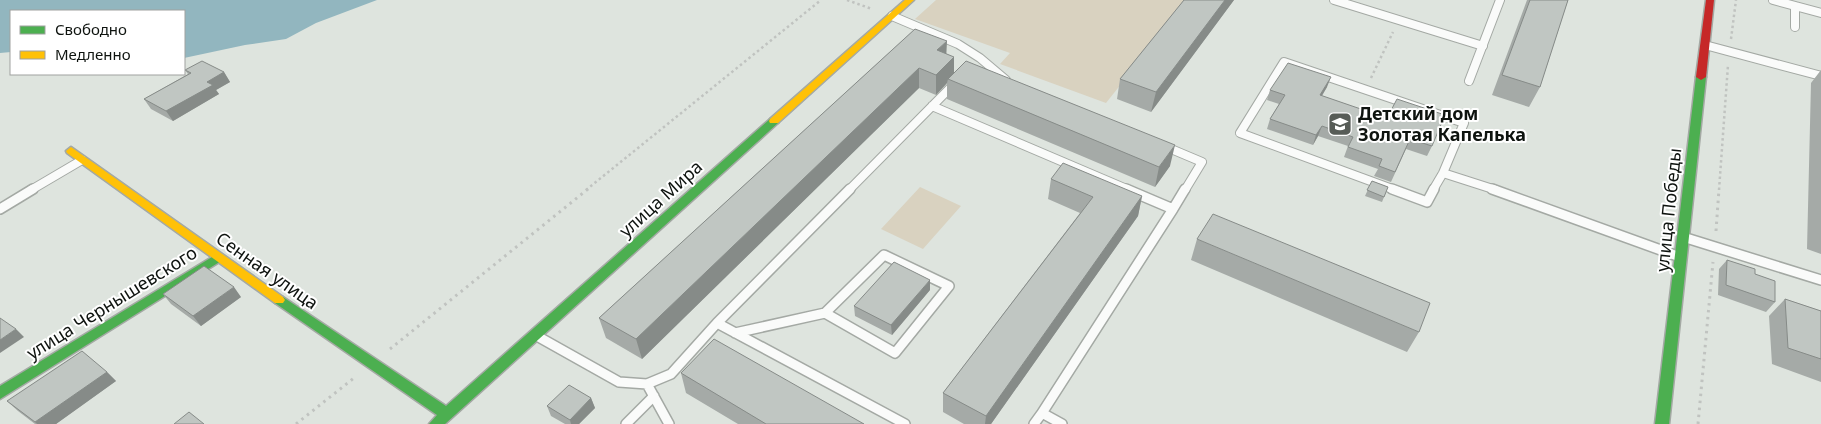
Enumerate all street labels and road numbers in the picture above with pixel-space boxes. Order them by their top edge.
street label: улица Победы [1650,147,1686,273]
street label: улица Мира [614,154,707,242]
street label: Сенная улица [212,226,323,314]
street label: улица Чернышевского [22,240,201,364]

